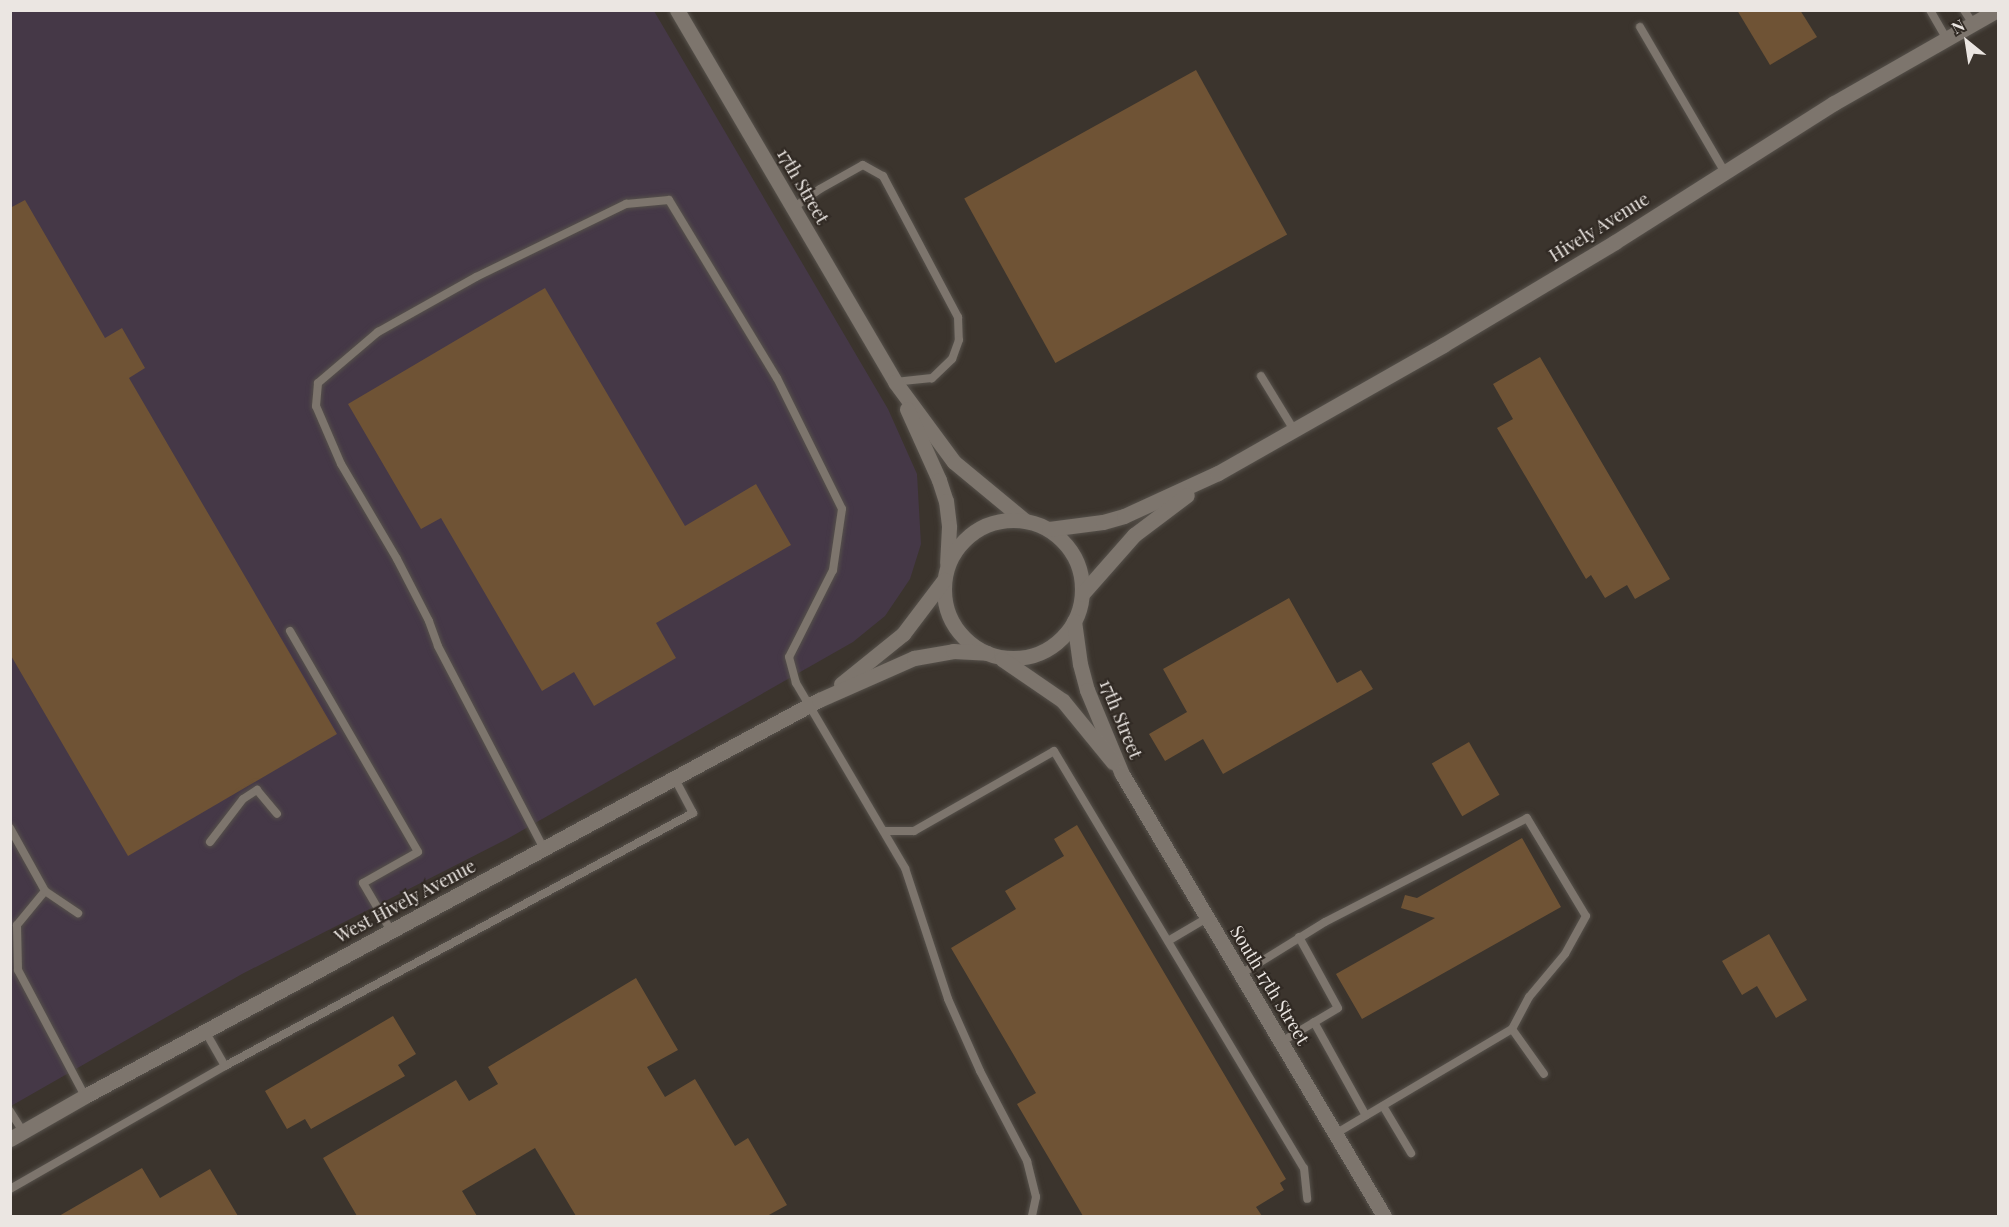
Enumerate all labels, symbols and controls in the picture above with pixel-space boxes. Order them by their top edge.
north arrow [1937,12,1997,72]
text: N [1947,14,1968,38]
street label: 17th Street [773,144,833,228]
street label: Hively Avenue [1545,187,1653,267]
street label: 17th Street [1095,676,1147,762]
street label: West Hively Avenue [330,854,480,948]
street label: South 17th Street [1226,921,1314,1049]

